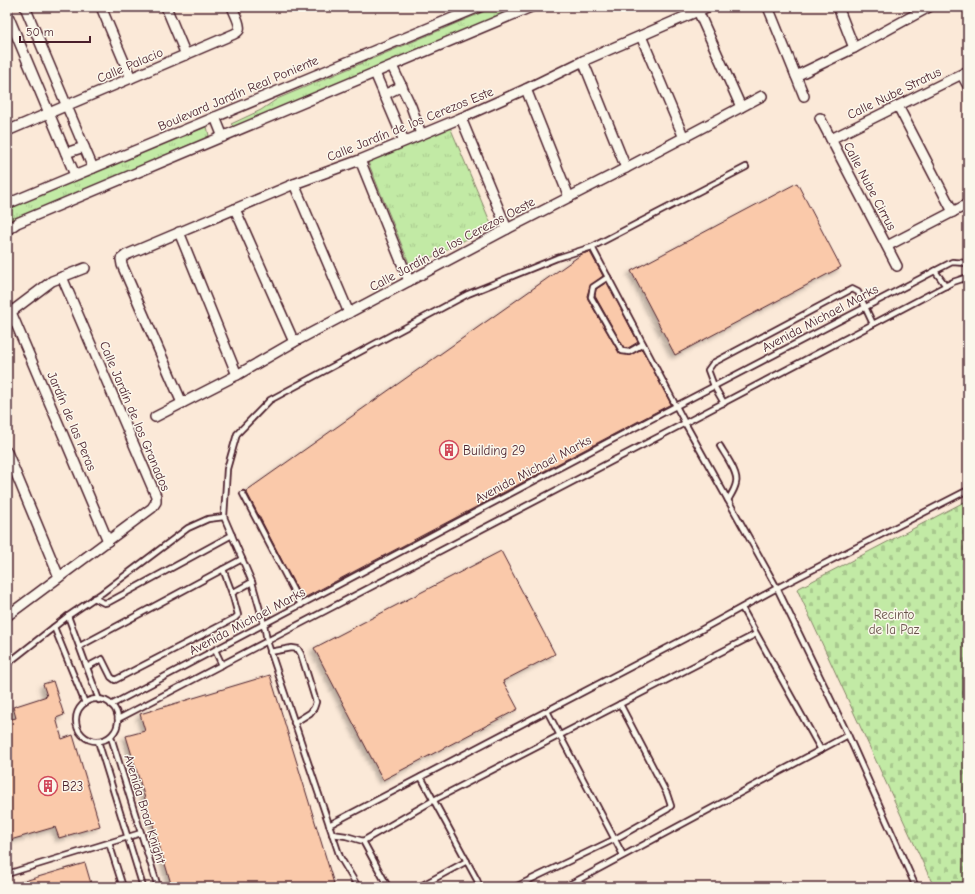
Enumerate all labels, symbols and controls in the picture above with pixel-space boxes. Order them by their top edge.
scale bar [20,18,90,44]
text: 50 m [26,25,54,39]
street label: Calle Palacio [95,44,165,86]
street label: Boulevard Jardín Real Poniente [155,52,321,134]
street label: Calle Nube Stratus [845,64,943,122]
street label: Calle Jardín de los Cerezos Este [325,84,496,164]
street label: Calle Nube Cirrus [840,139,900,233]
street label: Calle Jardín de los Cerezos Oeste [367,194,538,294]
street label: Avenida Michael Marks [759,281,881,355]
street label: Calle Jardín de los Granados [97,339,173,493]
street label: Jardín de las Peras [44,369,100,473]
street label: Avenida Michael Marks [472,432,594,506]
building icon: Building 29 [438,439,460,461]
place label: Building 29 [463,443,526,458]
street label: Avenida Michael Marks [186,584,308,658]
park label: Recinto de la Paz [869,607,920,637]
street label: Avenida Brad Knight [121,753,169,867]
building icon: B23 [37,775,59,797]
place label: B23 [62,779,83,794]

